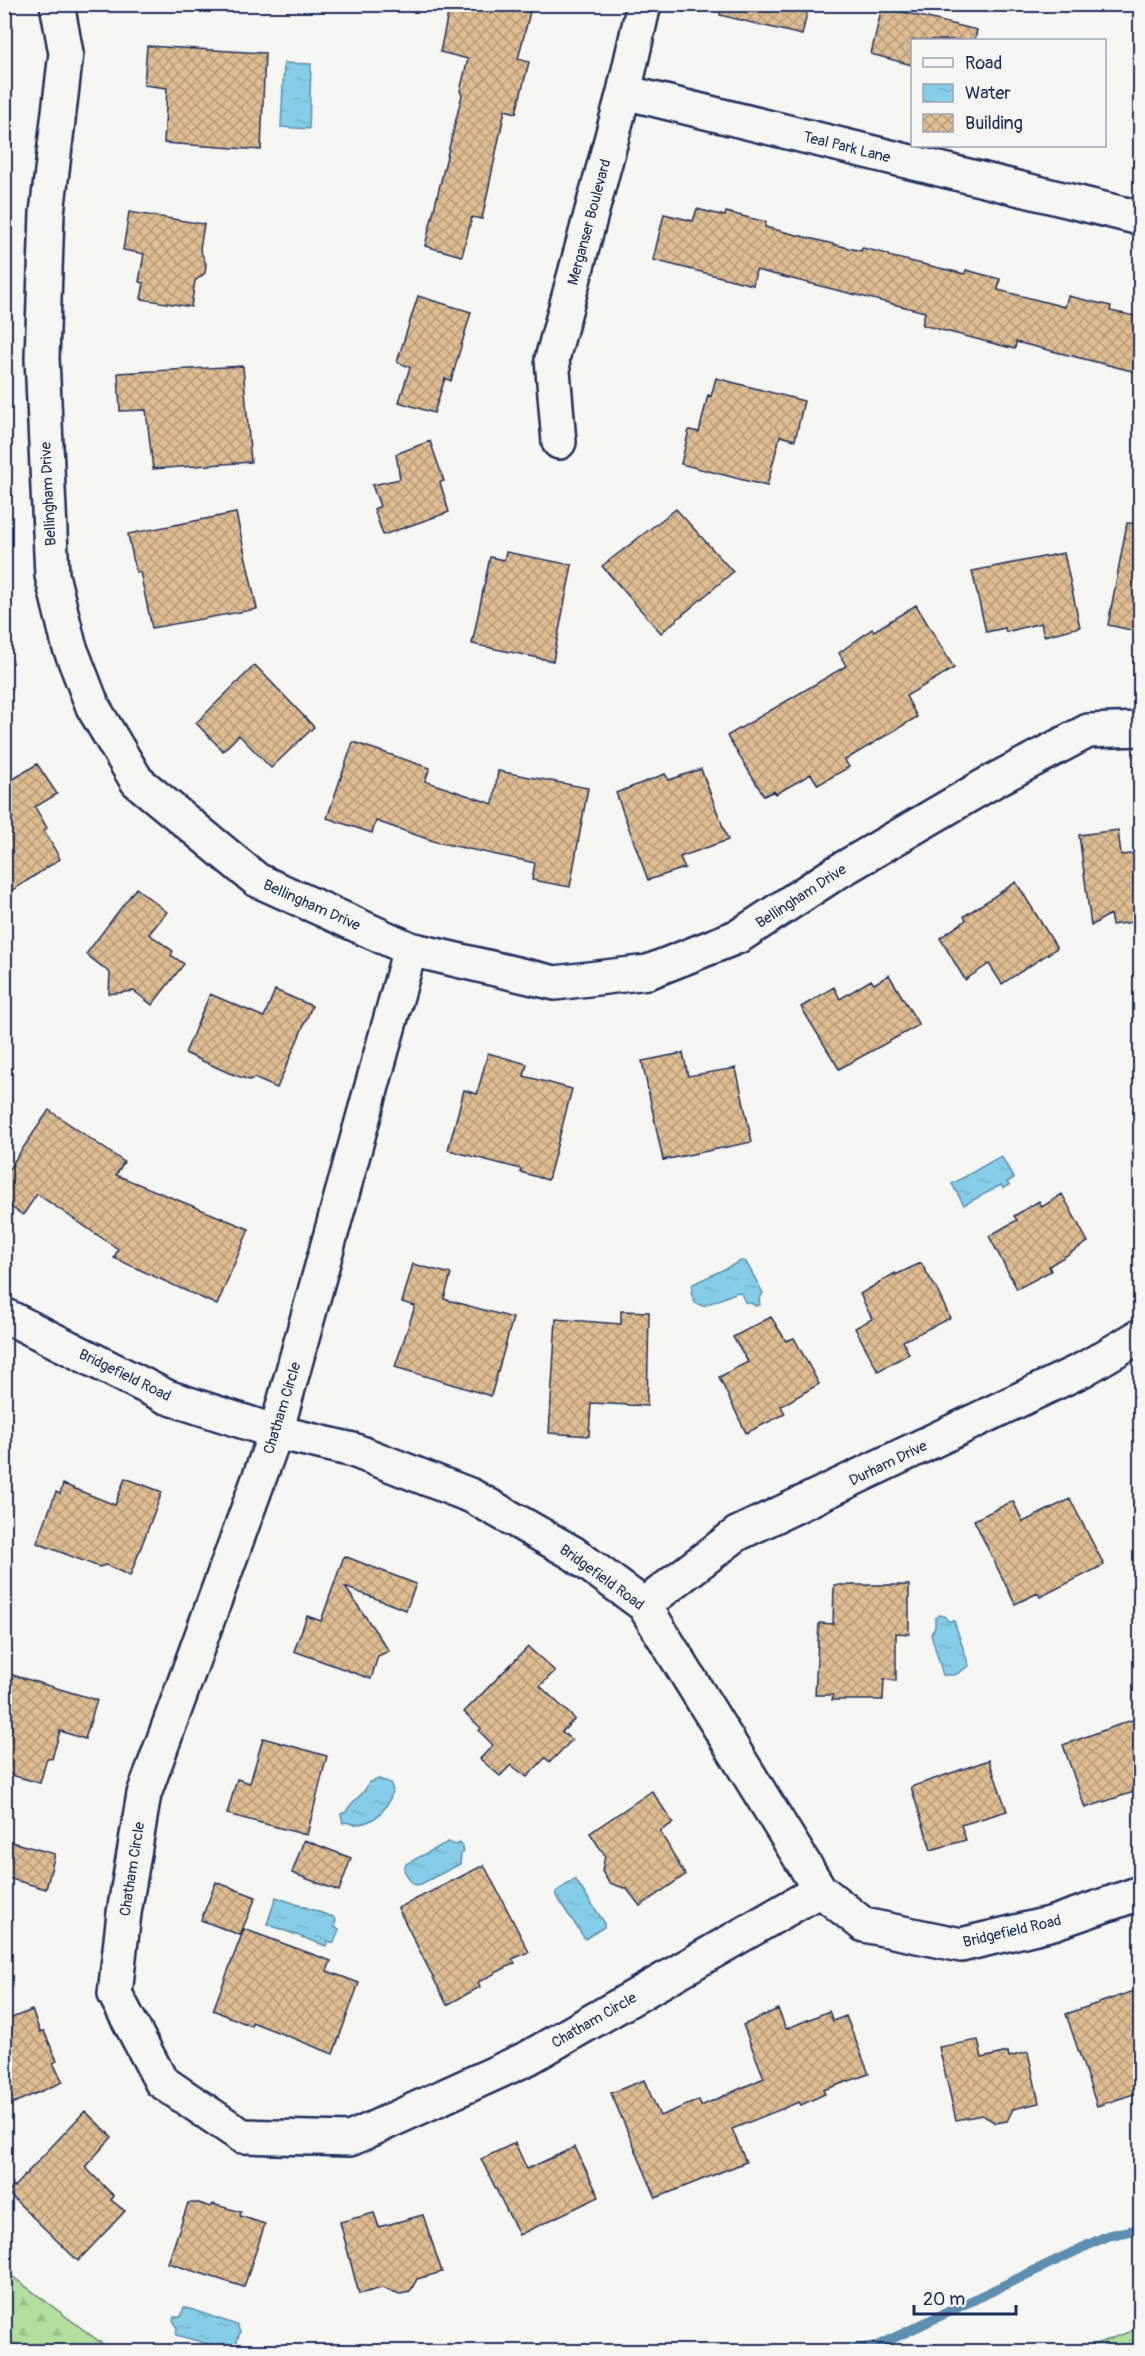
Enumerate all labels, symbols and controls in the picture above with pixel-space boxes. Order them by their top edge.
legend [911,39,1106,147]
text: Road [965,52,1002,75]
text: Water [965,82,1011,105]
text: Building [965,112,1023,135]
street label: Teal Park Lane [801,127,893,168]
street label: Merganser Boulevard [564,157,615,287]
street label: Bellingham Drive [36,441,61,547]
street label: Bellingham Drive [752,860,851,933]
street label: Bellingham Drive [260,876,364,936]
street label: Bridgefield Road [76,1345,174,1406]
street label: Chatham Circle [259,1359,306,1456]
street label: Durham Drive [846,1436,931,1491]
street label: Bridgefield Road [556,1540,648,1615]
street label: Chatham Circle [116,1820,149,1918]
street label: Bridgefield Road [961,1911,1063,1952]
street label: Chatham Circle [548,1988,641,2052]
scale bar [914,2278,1016,2316]
text: 20 m [923,2288,965,2311]

